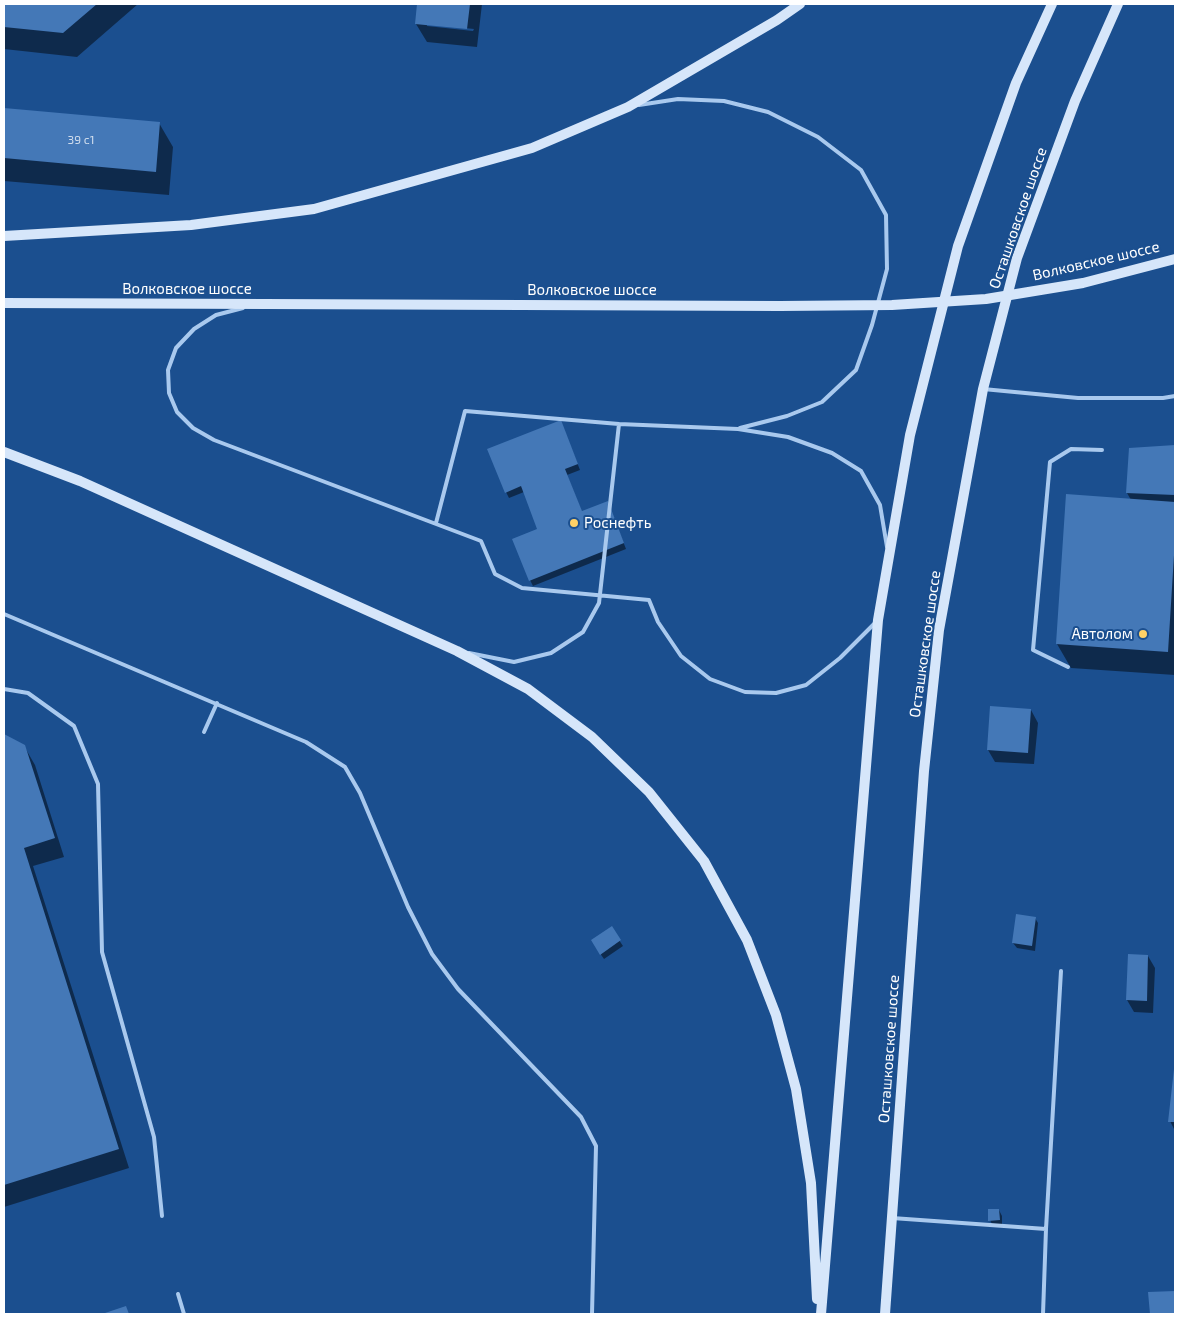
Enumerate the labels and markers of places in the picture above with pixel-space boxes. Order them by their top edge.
place label: Роснефть [584,514,651,532]
marker: Роснефть [568,517,580,529]
place label: Автолом [1072,625,1133,643]
marker: Автолом [1137,628,1149,640]

